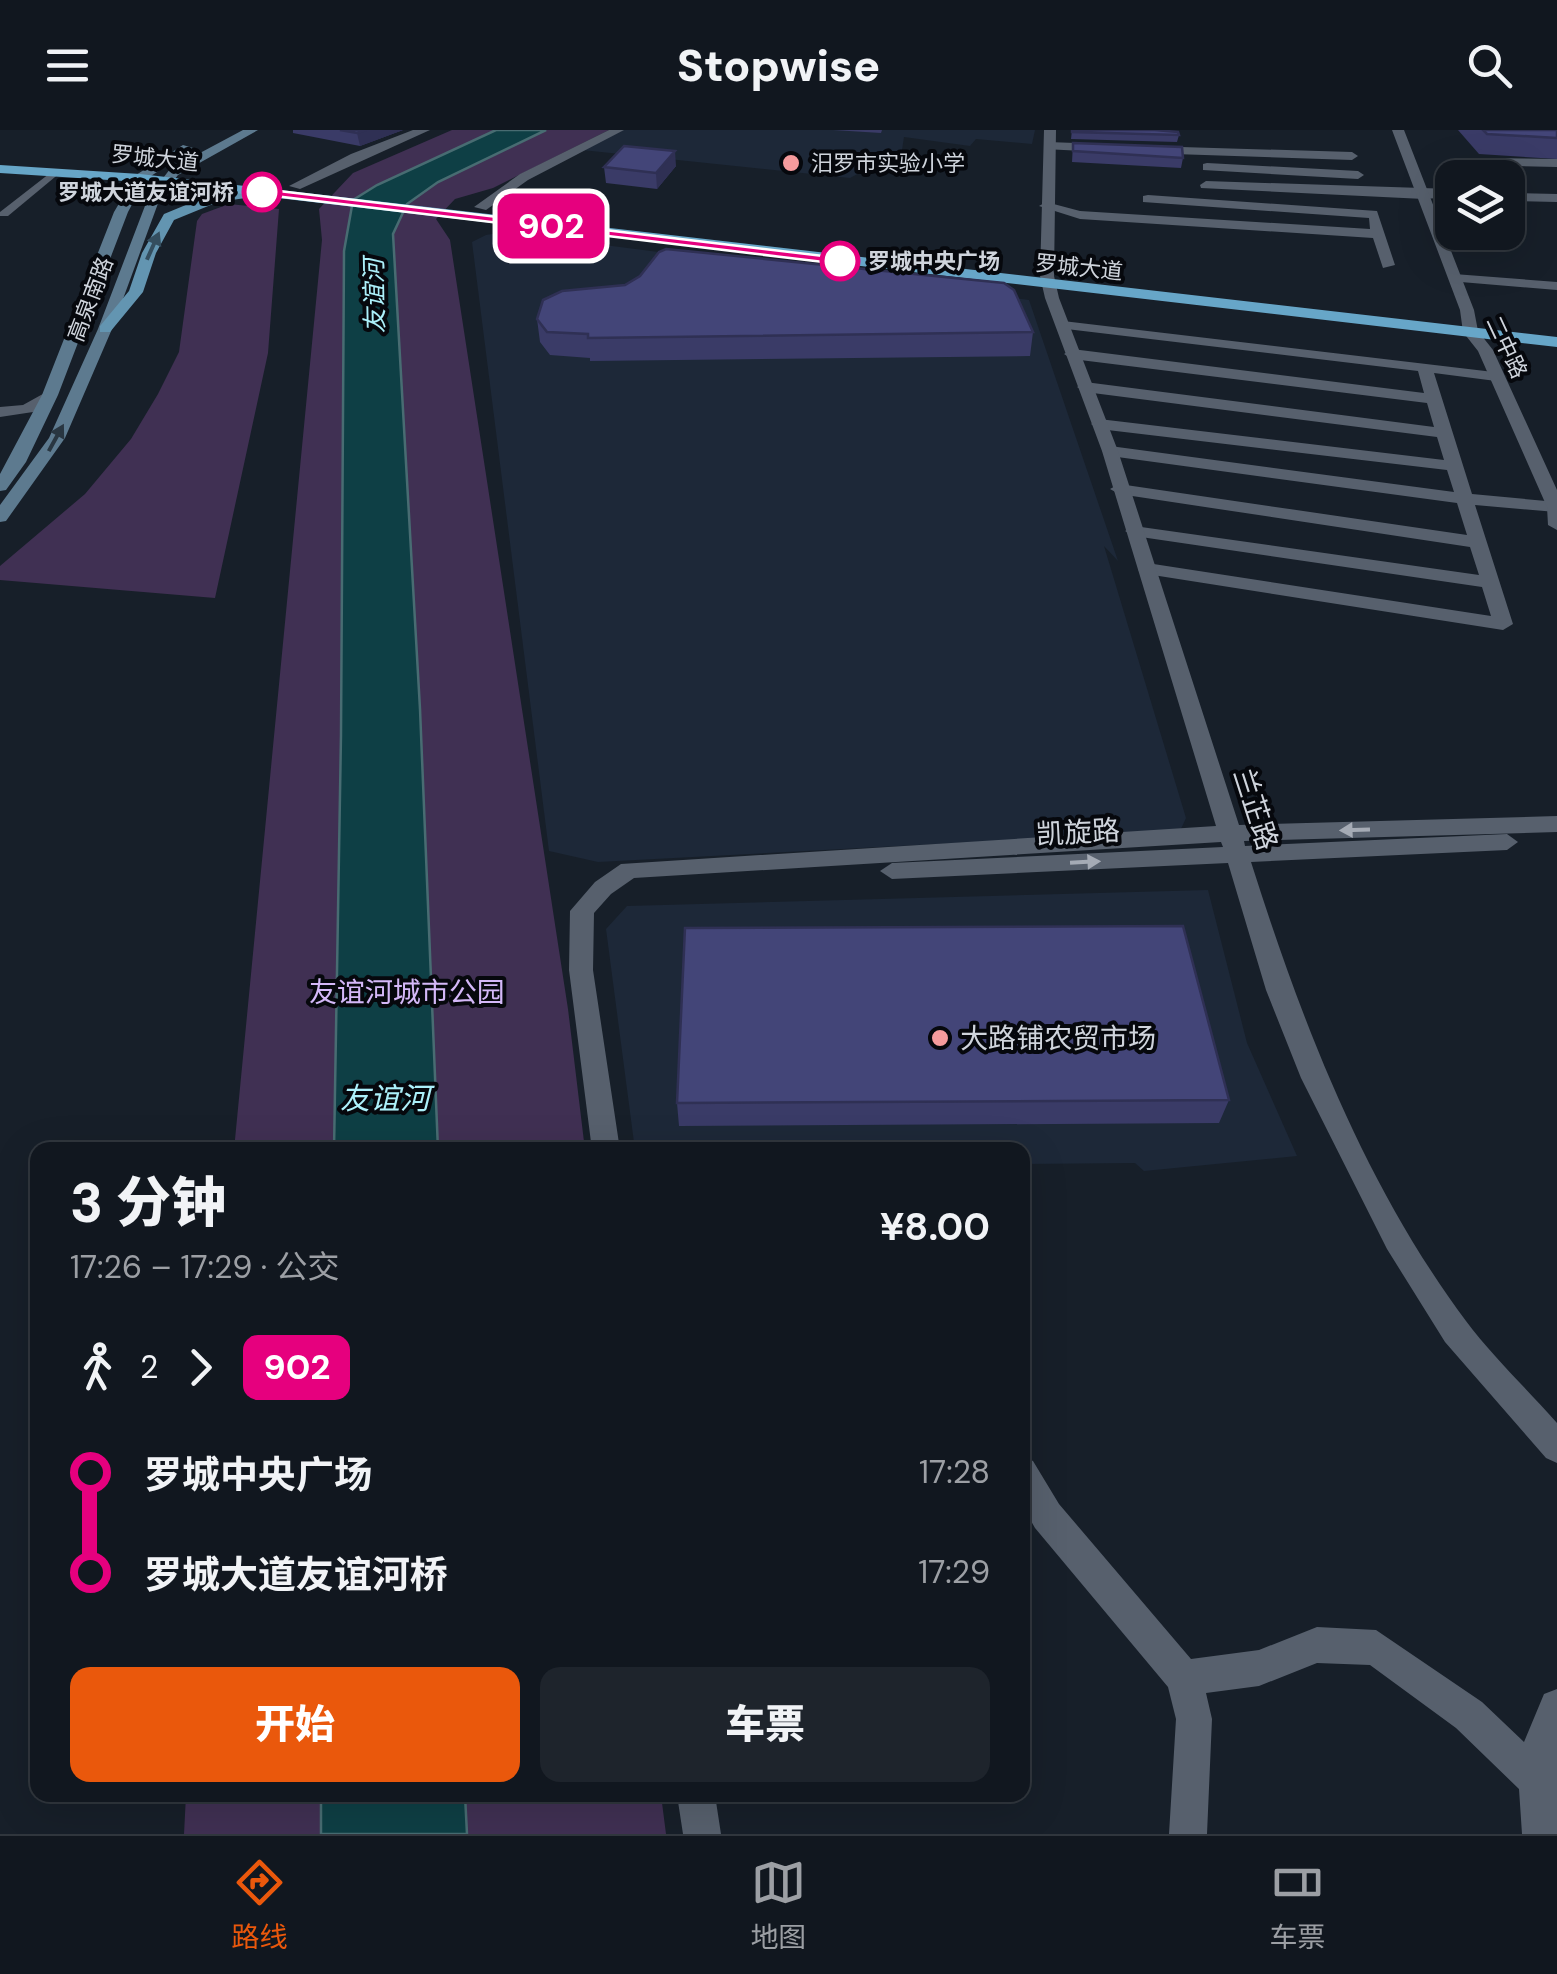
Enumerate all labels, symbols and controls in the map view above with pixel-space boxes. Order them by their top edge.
text: Stopwise [677,36,880,95]
icon: menu [40,38,95,93]
icon: search [1462,38,1517,93]
street label: 罗城大道 [110,139,200,178]
place label: 汨罗市实验小学 [811,149,965,178]
marker: 汨罗市实验小学 [780,152,802,174]
map controls [1435,160,1525,250]
button: layers [1435,160,1525,250]
marker: 罗城大道友谊河桥 [243,173,281,211]
place label: 罗城大道友谊河桥 [58,178,234,207]
line badge: 902 [494,194,608,258]
text: 902 [518,203,584,249]
one-way arrow [145,231,162,260]
marker: 罗城中央广场 [821,242,859,280]
place label: 罗城中央广场 [868,247,1000,276]
street label: 罗城大道 [1034,248,1124,287]
street label: 高泉南路 [61,253,120,345]
water label: 友谊河 [357,254,392,334]
street label: 二中路 [1479,311,1534,383]
one-way arrow [47,423,64,452]
street label: 兰芷路 [1225,763,1286,855]
street label: 凯旋路 [1035,812,1121,853]
one-way arrow [1338,822,1370,838]
one-way arrow [1069,854,1101,870]
park label: 友谊河城市公园 [309,974,505,1011]
place label: 大路铺农贸市场 [960,1020,1156,1057]
marker: 大路铺农贸市场 [929,1027,951,1049]
water label: 友谊河 [340,1079,435,1118]
text: 3 分钟 [70,1167,226,1239]
text: ¥8.00 [880,1202,990,1252]
text: 17:26 – 17:29 · 公交 [70,1246,340,1288]
icon: walk [70,1340,125,1395]
icon: forward [173,1340,228,1395]
text: 902 [263,1344,330,1390]
text: 2 [140,1346,158,1388]
text: 罗城中央广场 [144,1450,372,1500]
text: 17:28 [919,1451,990,1493]
text: 罗城大道友谊河桥 [144,1550,448,1600]
text: 17:29 [918,1551,990,1593]
button: 开始 [70,1667,520,1782]
button: 车票 [540,1667,990,1782]
tab: 路线 [231,1855,288,1956]
tab: 地图 [750,1855,807,1956]
tab: 车票 [1269,1855,1326,1956]

